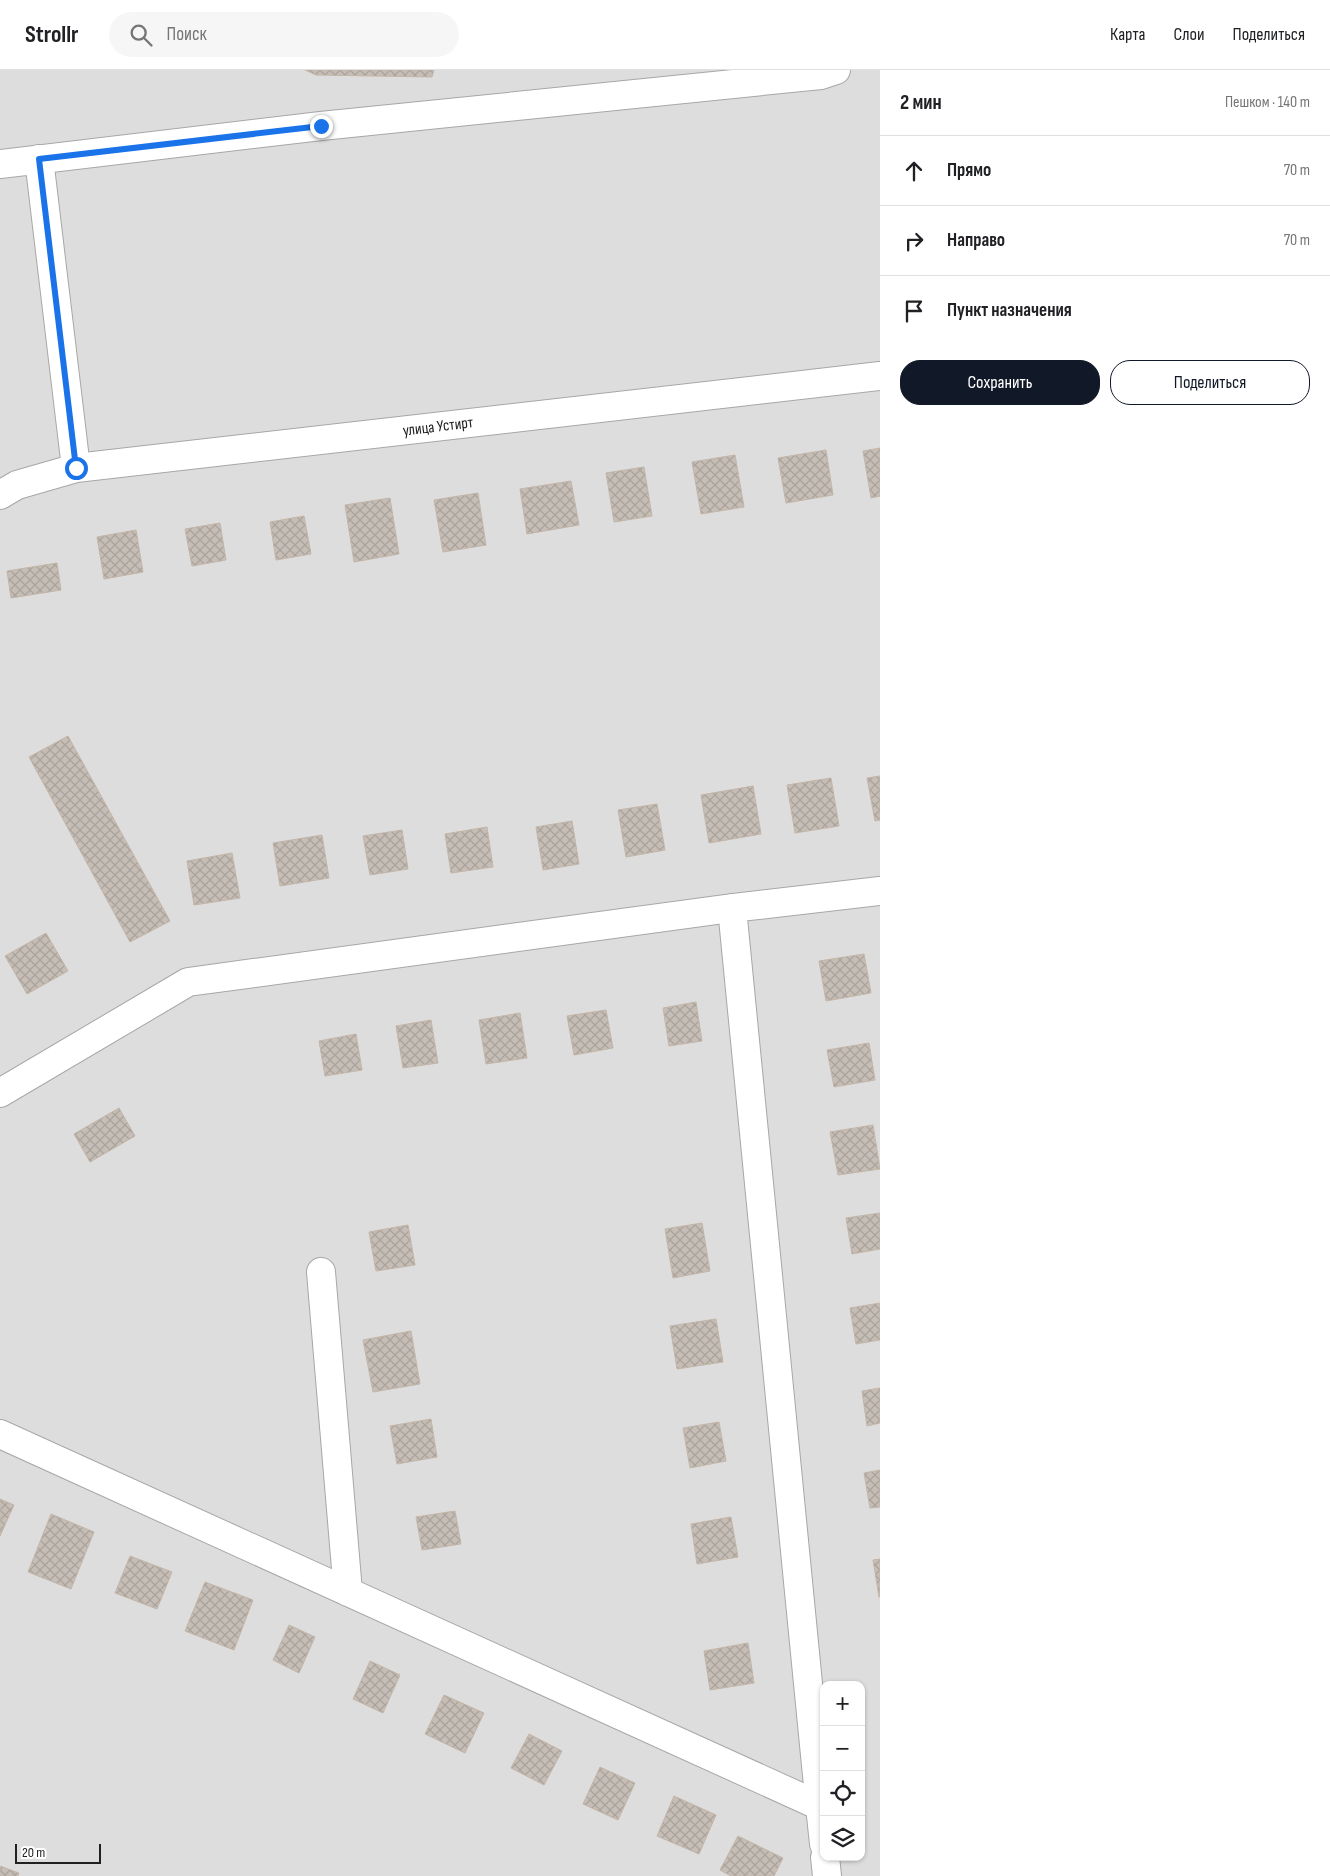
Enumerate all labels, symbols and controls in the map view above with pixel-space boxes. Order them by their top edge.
search box [109,12,459,57]
text: Strollr [25,20,79,49]
icon: search [127,21,155,49]
text: Поиск [167,23,207,46]
text: Карта [1110,24,1146,45]
text: Слои [1174,24,1205,45]
text: Поделиться [1233,24,1305,45]
text: 2 мин [900,90,942,115]
text: Пешком · 140 m [1225,93,1310,112]
route end [310,115,333,138]
icon: ahead [900,157,928,185]
text: Прямо [947,159,991,182]
text: 70 m [1284,161,1310,180]
icon: right [900,227,928,255]
text: Направо [947,229,1005,252]
text: 70 m [1284,231,1310,250]
icon: arrive [900,297,928,325]
text: Пункт назначения [947,299,1072,322]
button: Сохранить [900,360,1100,405]
button: Поделиться [1110,360,1310,405]
street label: улица Устирт [402,413,475,441]
route start [65,457,88,480]
map controls [820,1681,865,1861]
button: + [820,1681,865,1726]
button: − [820,1726,865,1771]
button: locate [820,1771,865,1816]
button: layers [820,1816,865,1861]
scale bar [15,1841,101,1864]
text: 20 m [22,1844,45,1861]

